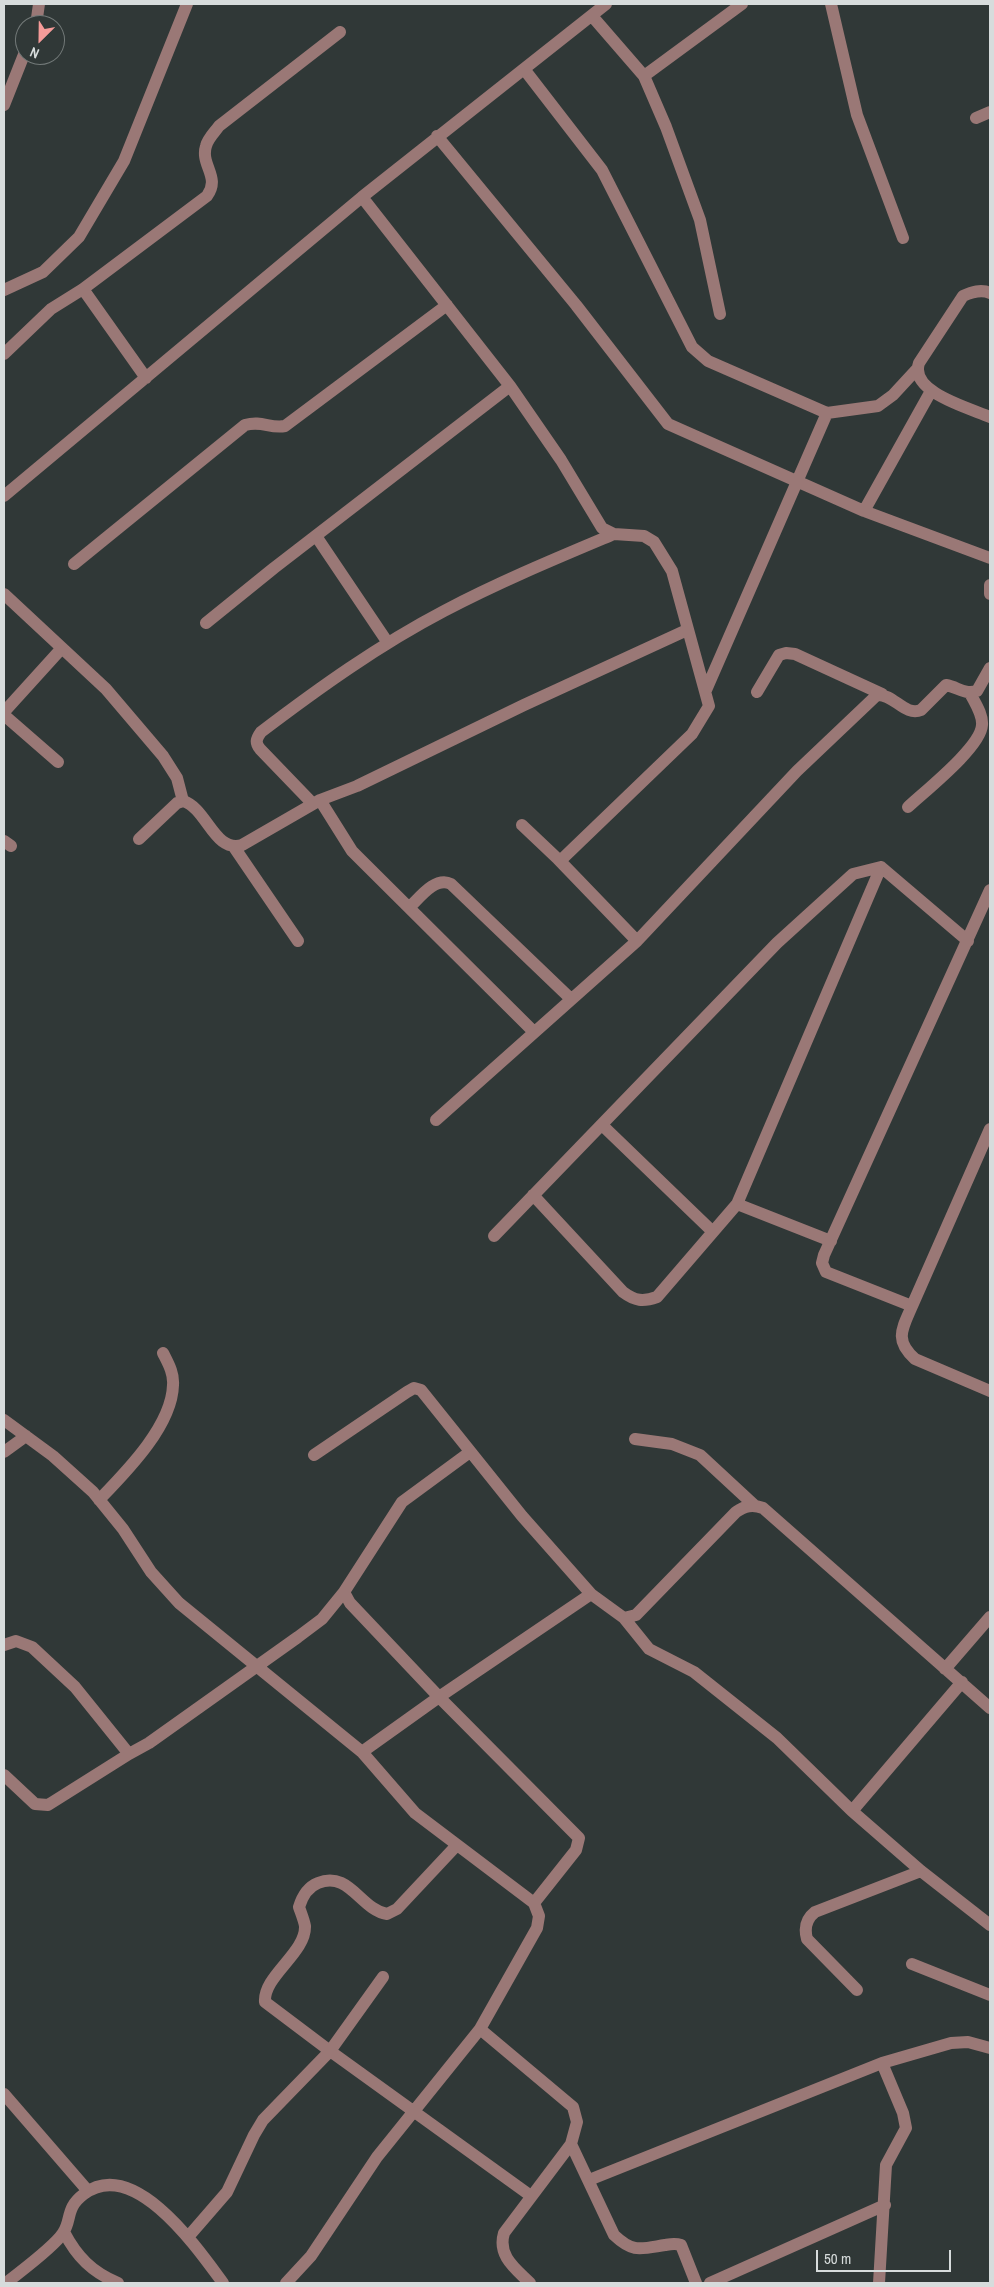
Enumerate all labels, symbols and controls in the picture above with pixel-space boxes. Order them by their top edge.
north arrow [15,15,65,65]
text: N [27,43,42,63]
scale bar [819,2240,954,2272]
text: 50 m [824,2248,851,2269]

